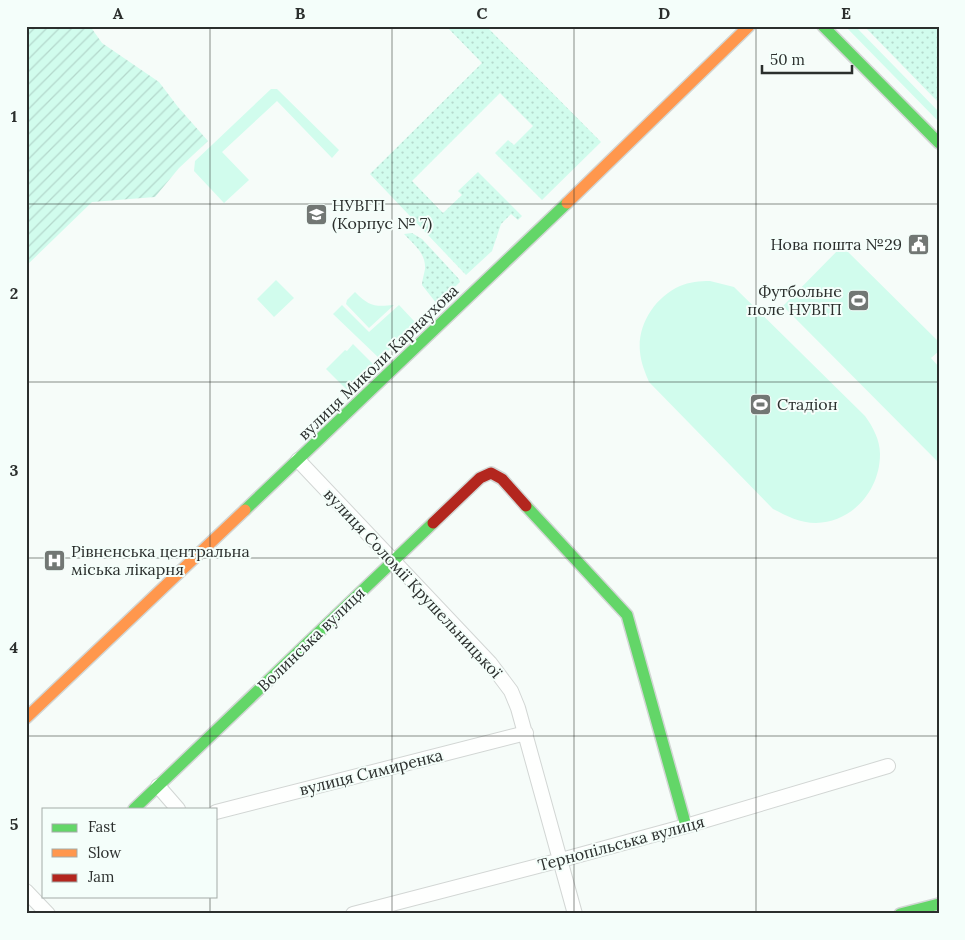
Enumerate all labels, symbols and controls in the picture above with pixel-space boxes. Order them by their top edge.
text: A [113,3,124,23]
text: B [295,3,306,23]
text: C [476,3,488,23]
text: D [658,3,670,23]
text: E [841,3,851,23]
scale bar [762,42,852,74]
text: 50 m [770,50,805,69]
text: 1 [11,106,17,126]
place label: НУВГП (Корпус № 7) [332,195,432,234]
school or university icon: НУВГП (Корпус № 7) [304,202,328,226]
public building icon: Нова пошта №29 [906,232,930,256]
place label: Нова пошта №29 [770,234,902,254]
street label: вулиця Миколи Карнаухова [294,280,462,444]
place label: Футбольне поле НУВГП [747,281,842,319]
text: 2 [10,283,18,303]
sports icon: Футбольне поле НУВГП [846,288,870,312]
sports icon: Стадіон [749,392,773,416]
place label: Стадіон [777,394,838,414]
text: 3 [10,460,19,480]
street label: вулиця Соломії Крушельницької [320,484,507,682]
place label: Рівненська центральна міська лікарня [71,541,250,579]
hospital icon: Рівненська центральна міська лікарня [43,548,67,572]
street label: Волинська вулиця [253,583,369,695]
text: 4 [10,637,19,657]
street label: вулиця Симиренка [297,745,445,799]
legend [42,808,218,898]
street label: Тернопільська вулиця [536,811,706,875]
text: 5 [10,814,19,834]
text: Fast [88,817,116,836]
text: Slow [88,843,121,862]
text: Jam [87,867,115,886]

